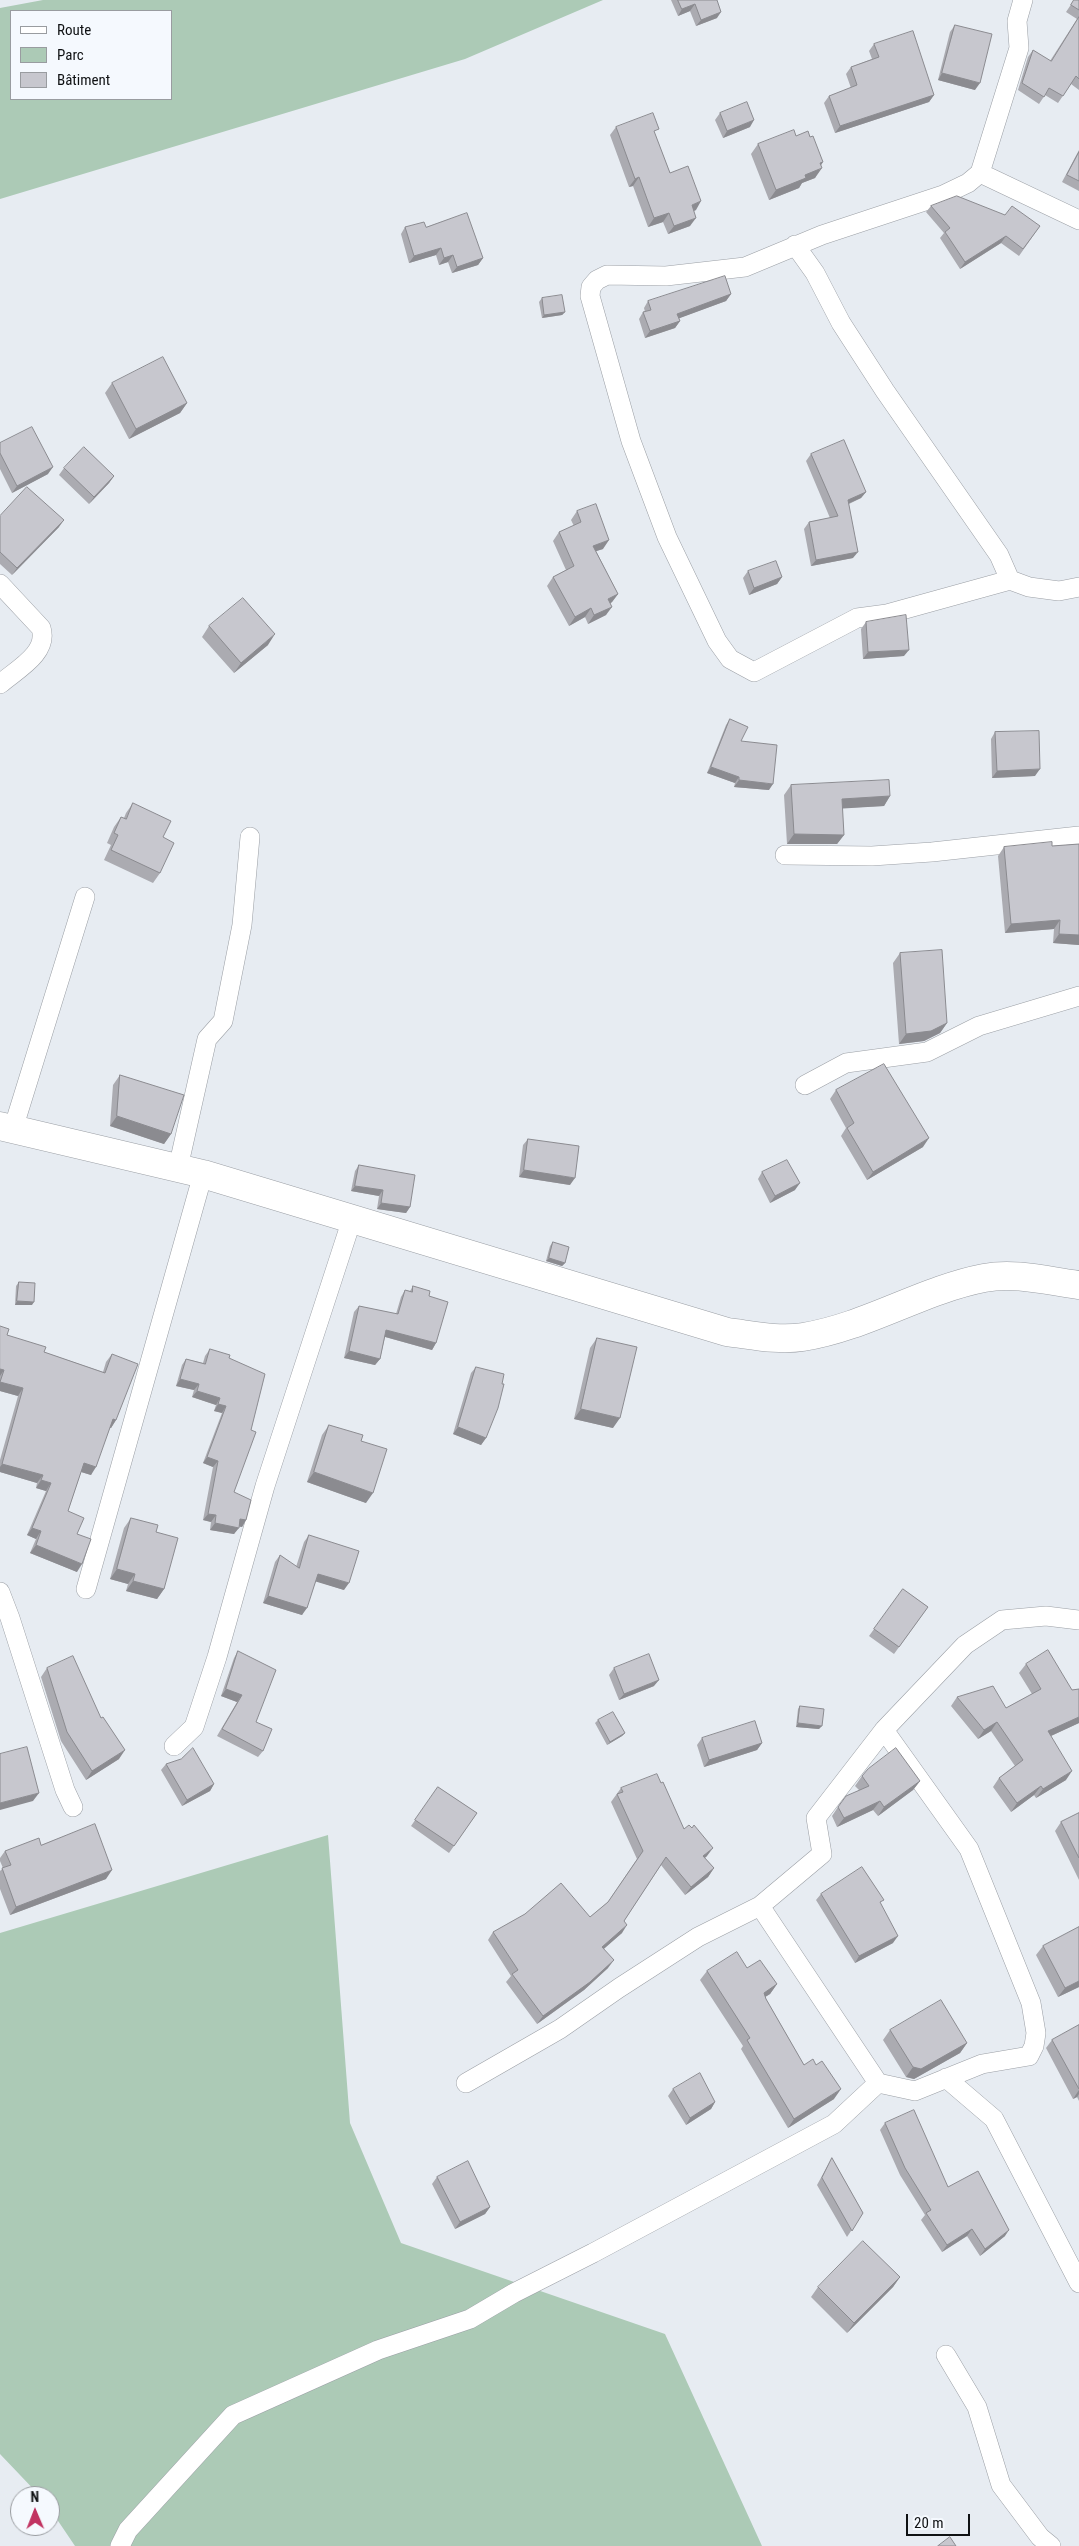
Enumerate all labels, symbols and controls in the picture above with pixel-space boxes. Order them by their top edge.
legend [10,10,172,100]
text: Route [57,21,91,39]
text: Parc [57,46,84,64]
text: Bâtiment [57,71,110,89]
north arrow [10,2486,60,2536]
text: N [30,2489,39,2505]
scale bar [909,2504,973,2536]
text: 20 m [914,2514,944,2532]

